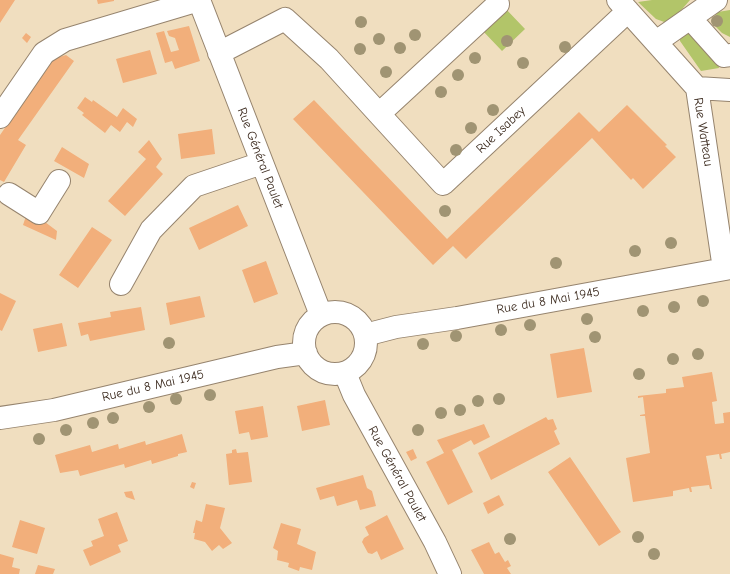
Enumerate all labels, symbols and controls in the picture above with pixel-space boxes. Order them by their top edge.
street label: Rue Watteau [690,97,716,167]
street label: Rue Isabey [473,103,529,157]
street label: Rue Général Paulet [234,105,286,211]
street label: Rue du 8 Mai 1945 [495,284,601,318]
street label: Rue du 8 Mai 1945 [100,367,206,405]
street label: Rue Général Paulet [364,424,430,524]

